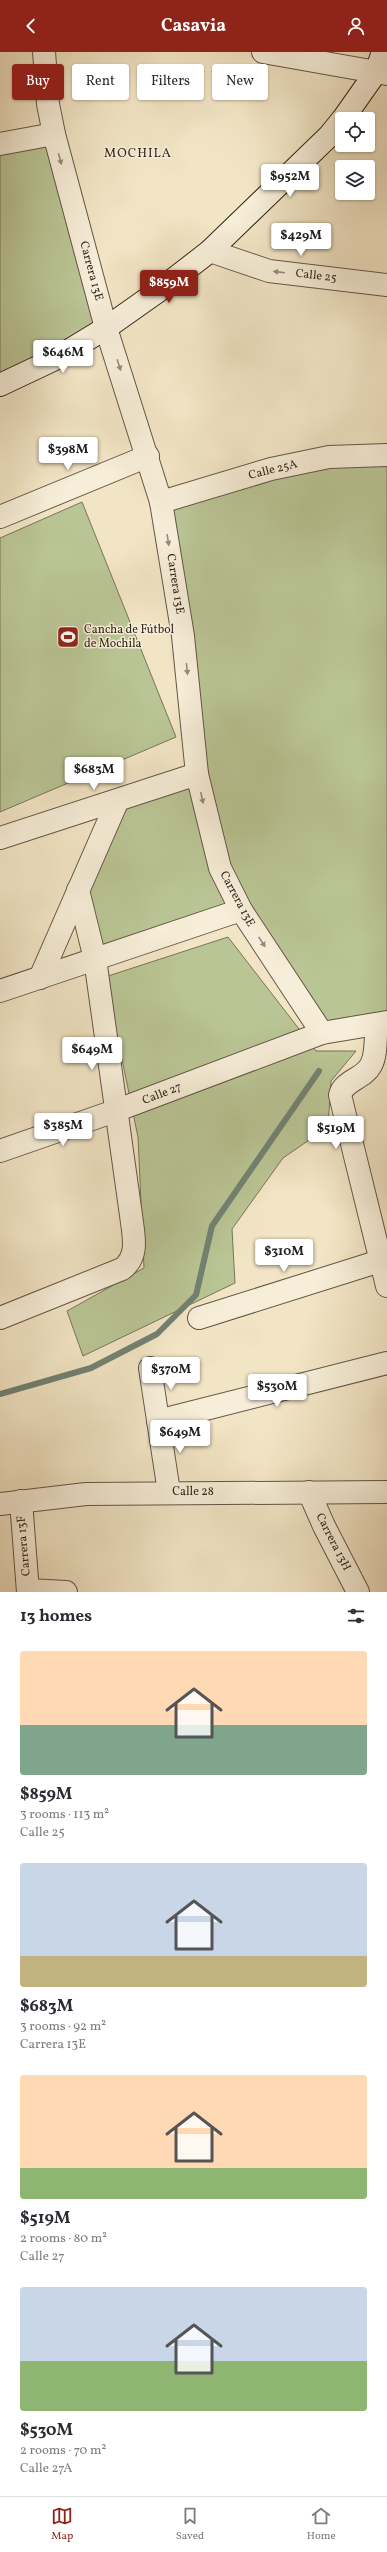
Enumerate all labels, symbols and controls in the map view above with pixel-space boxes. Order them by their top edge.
text: Casavia [161,14,226,39]
icon: back [20,15,42,37]
icon: person [345,15,367,37]
chip: Buy [12,64,64,100]
chip: Rent [72,64,129,100]
chip: Filters [137,64,204,100]
chip: New [212,64,268,100]
map controls [335,112,375,200]
button: locate [335,112,375,152]
district label: MOCHILA [104,145,172,163]
one-way arrow [57,154,63,166]
button: layers [335,160,375,200]
pin: $952M [262,164,318,198]
text: $952M [270,168,310,186]
pin: $429M [273,223,329,257]
text: $429M [280,227,322,245]
street label: Carrera 13E [75,239,107,303]
street label: Calle 25 [295,266,338,286]
one-way arrow [273,269,285,275]
pin: $859M [141,270,197,304]
text: $859M [149,274,189,292]
pin: $646M [35,340,91,374]
text: $646M [42,344,84,362]
one-way arrow [116,360,122,372]
pin: $398M [40,437,96,471]
text: $398M [48,441,88,459]
street label: Calle 25A [247,456,300,484]
one-way arrow [165,534,171,546]
street label: Carrera 13E [162,553,188,615]
place label: Cancha de Fútbol de Mochila [84,622,175,652]
sports icon: Cancha de Fútbol de Mochila [55,624,81,650]
one-way arrow [183,663,190,675]
pin: $683M [66,757,122,791]
text: $683M [74,761,114,779]
one-way arrow [200,791,206,804]
street label: Carrera 13E [216,868,258,930]
one-way arrow [258,937,266,947]
pin: $649M [64,1037,120,1071]
text: $649M [71,1041,113,1059]
street label: Calle 27 [140,1079,184,1109]
pin: $385M [35,1113,91,1147]
pin: $519M [308,1116,364,1150]
text: $385M [43,1117,83,1135]
text: $519M [317,1120,355,1138]
pin: $310M [256,1239,312,1273]
text: $310M [264,1243,304,1261]
pin: $370M [143,1357,199,1391]
text: $370M [151,1361,191,1379]
pin: $530M [249,1374,305,1408]
text: $530M [257,1378,297,1396]
pin: $649M [152,1420,208,1454]
text: $649M [159,1424,201,1442]
street label: Calle 28 [172,1484,214,1500]
street label: Carrera 13H [312,1510,354,1574]
street label: Carrera 13F [13,1515,35,1577]
text: 13 homes [20,1605,92,1628]
icon: filters [345,1605,367,1627]
icon: home [158,1677,230,1749]
text: $859M [20,1783,72,1806]
text: 3 rooms · 113 m² [20,1806,109,1824]
text: Calle 25 [20,1824,65,1842]
icon: home [158,1889,230,1961]
text: $683M [20,1995,73,2018]
text: 3 rooms · 92 m² [20,2018,106,2036]
text: Carrera 13E [20,2036,86,2054]
icon: home [158,2101,230,2173]
text: $519M [20,2207,70,2230]
text: 2 rooms · 80 m² [20,2230,107,2248]
text: Calle 27 [20,2248,64,2266]
icon: home [158,2313,230,2385]
text: $530M [20,2419,73,2442]
text: 2 rooms · 70 m² [20,2442,106,2460]
text: Calle 27A [20,2460,72,2478]
tab: Map [51,2505,73,2544]
tab: Saved [176,2505,204,2544]
tab: Home [307,2505,336,2544]

